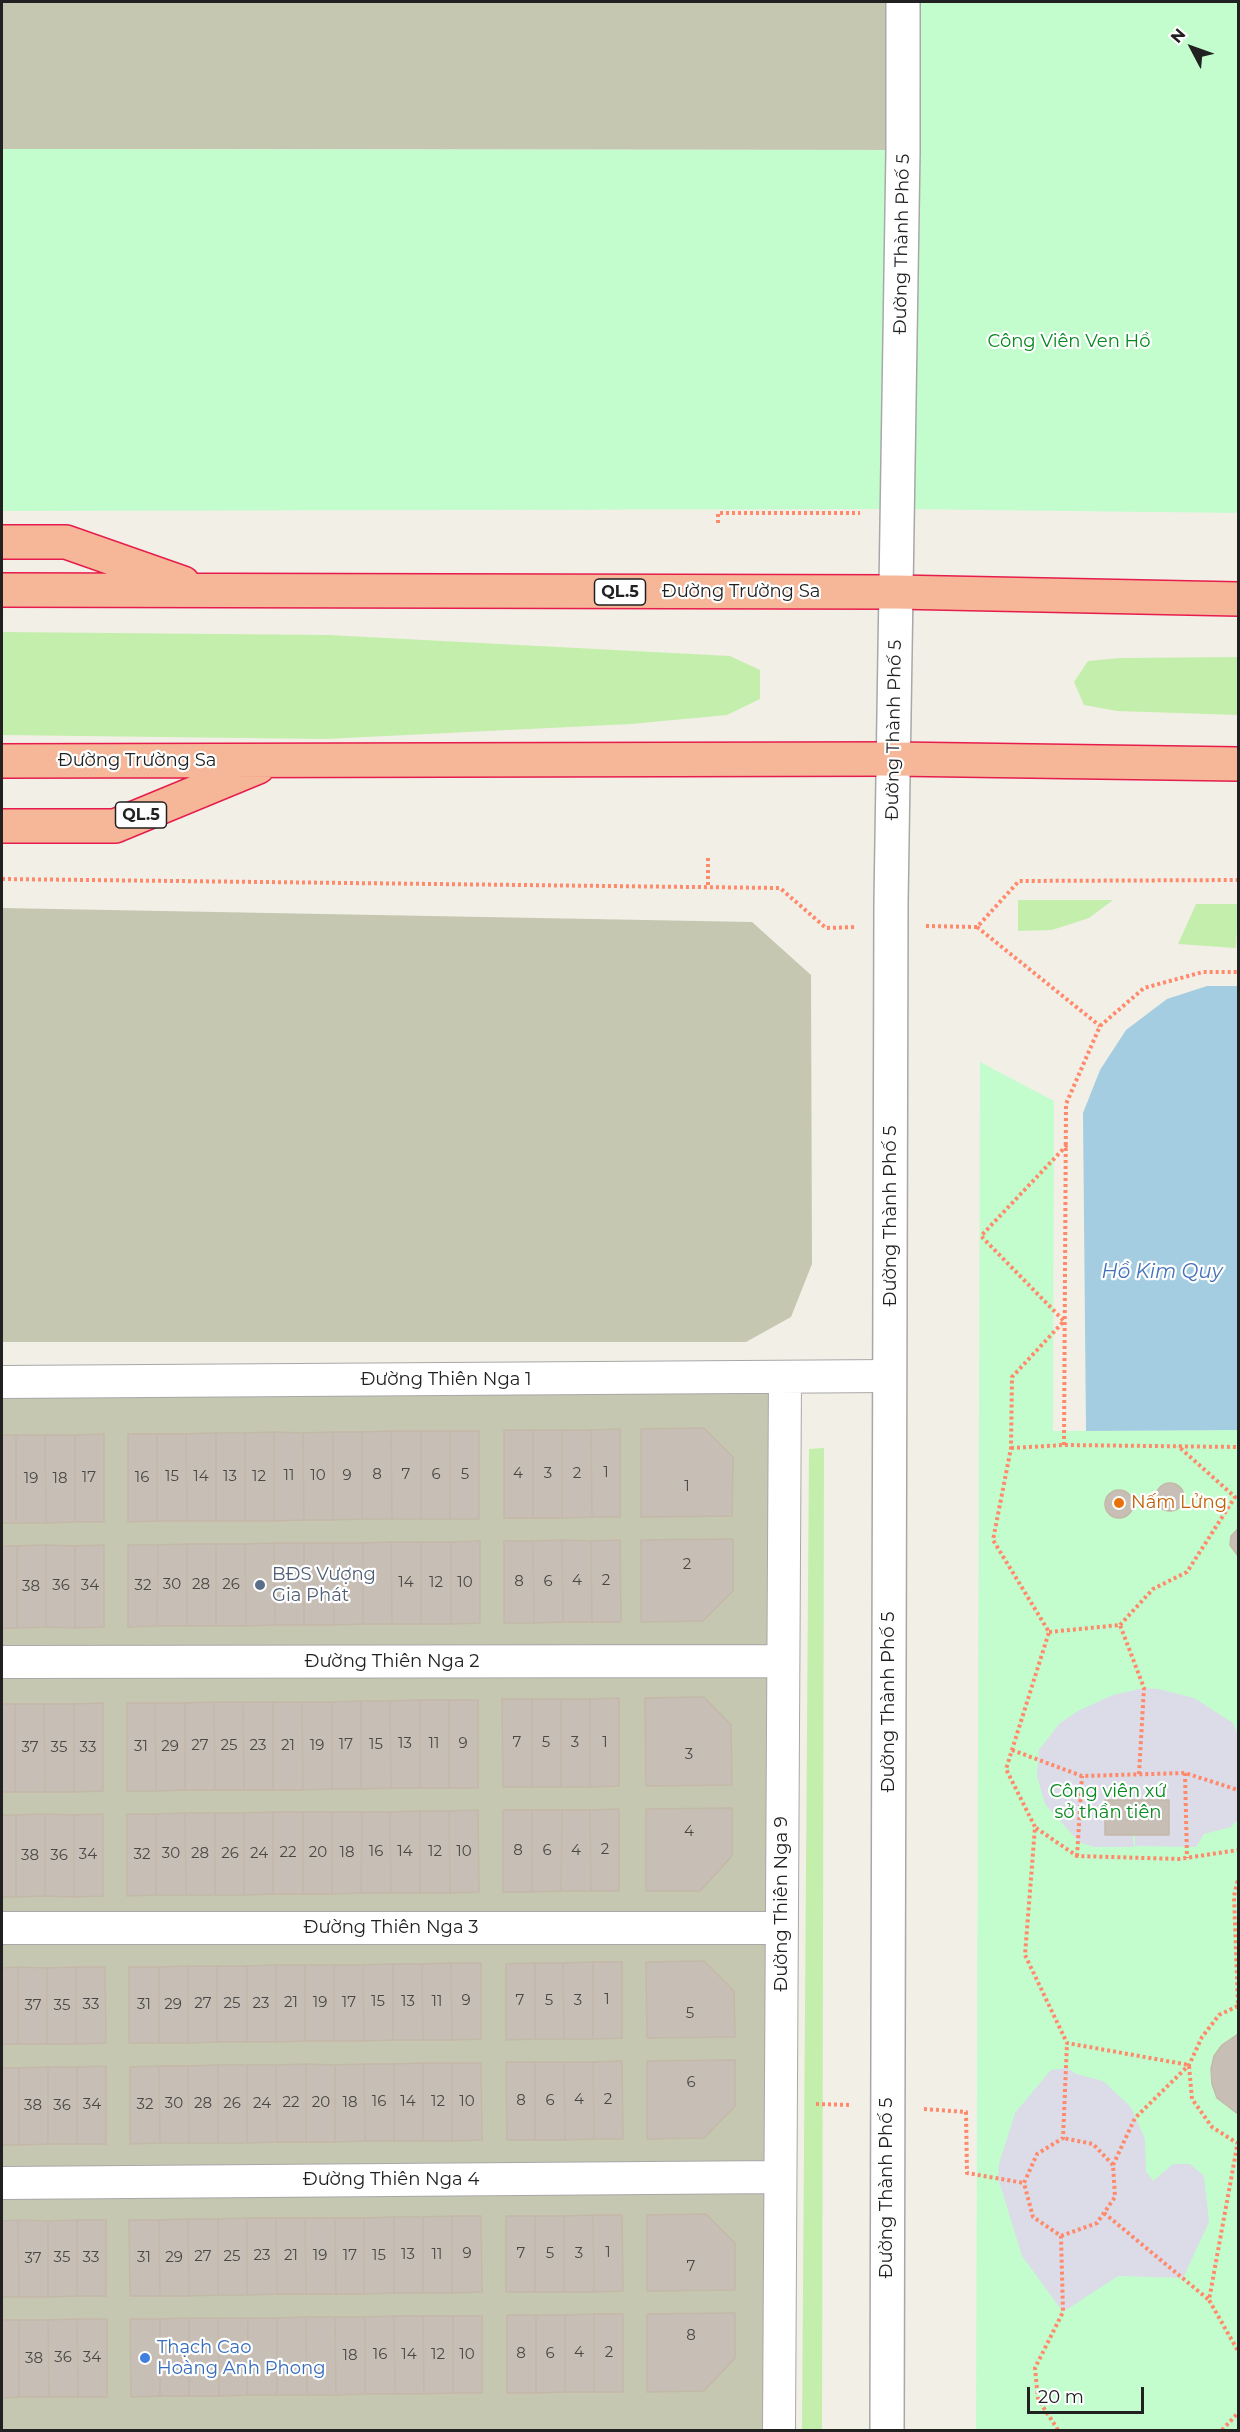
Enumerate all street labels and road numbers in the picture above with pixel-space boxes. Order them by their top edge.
street label: Đường Thành Phố 5 [890,153,914,335]
road number: QL.5 [594,579,646,605]
street label: Đường Trường Sa [662,581,820,603]
street label: Đường Thành Phố 5 [882,639,906,821]
street label: Đường Trường Sa [58,750,216,772]
road number: QL.5 [116,802,166,828]
street label: Đường Thành Phố 5 [880,1126,902,1306]
street label: Đường Thiên Nga 1 [360,1369,532,1391]
street label: Đường Thành Phố 5 [878,1612,900,1792]
street label: Đường Thiên Nga 2 [305,1651,479,1673]
street label: Đường Thiên Nga 9 [771,1816,793,1992]
street label: Đường Thiên Nga 3 [304,1917,478,1939]
street label: Đường Thành Phố 5 [876,2098,898,2278]
street label: Đường Thiên Nga 4 [303,2169,479,2191]

